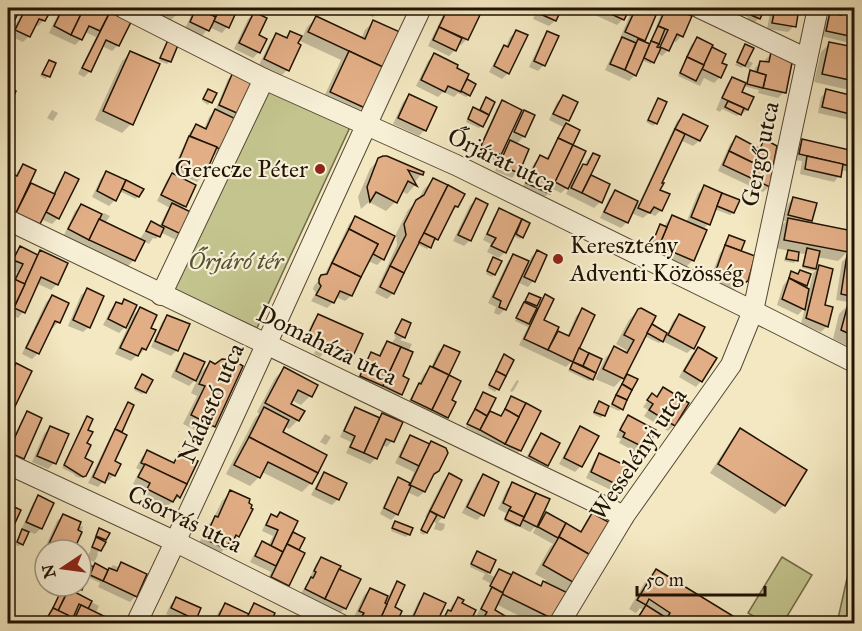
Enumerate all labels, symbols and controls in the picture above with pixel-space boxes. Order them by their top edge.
street label: Gergő utca [734,98,786,209]
street label: Őrjárat utca [443,121,562,200]
place label: Gerecze Péter [175,154,308,184]
marker: Gerecze Péter [313,162,327,176]
place label: Keresztény Adventi Közösség [569,230,744,288]
park label: Őrjáró tér [188,246,286,276]
marker: Keresztény Adventi Közösség [551,252,565,266]
street label: Domaháza utca [252,298,403,392]
street label: Nádastó utca [171,337,251,468]
street label: Wesselényi utca [583,382,694,526]
street label: Csorvás utca [123,478,248,560]
north arrow [33,538,93,598]
scale bar [637,559,764,597]
text: N [38,562,60,580]
text: 50 m [646,569,684,591]

